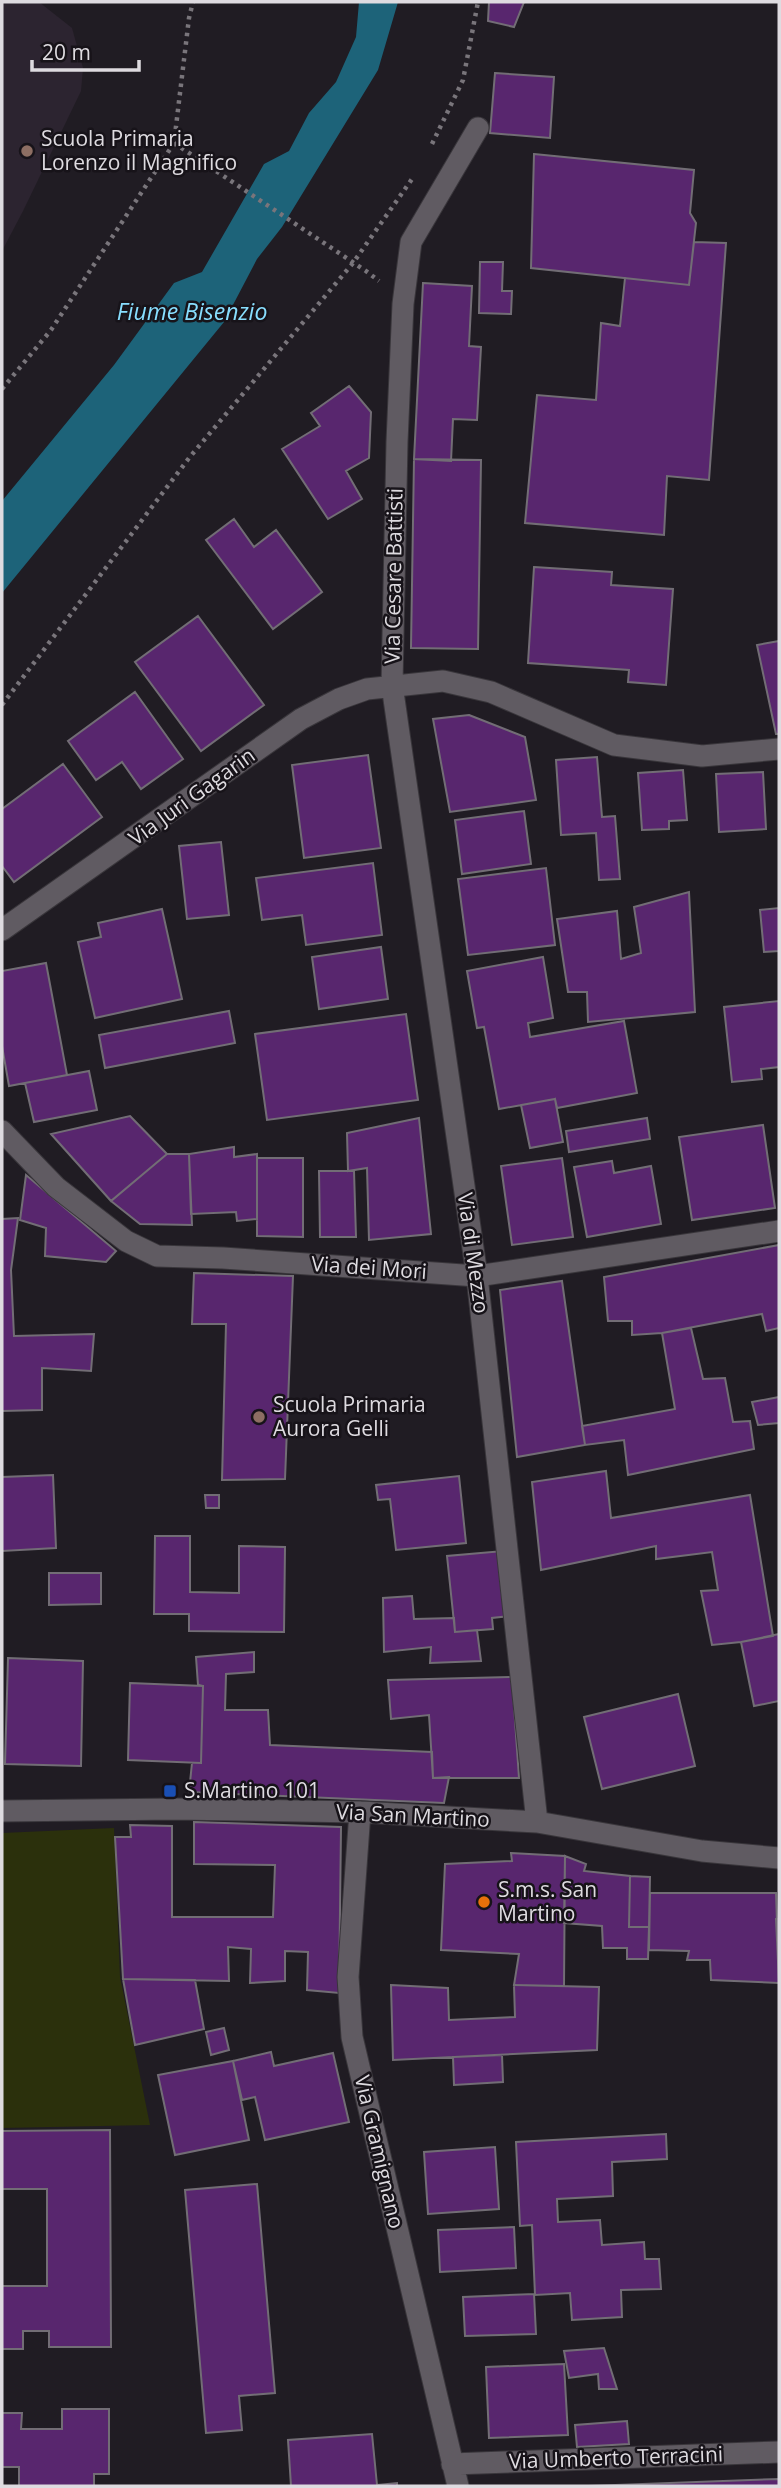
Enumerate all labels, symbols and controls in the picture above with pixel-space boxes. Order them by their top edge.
scale bar [32,28,138,72]
text: 20 m [42,38,91,66]
place label: Scuola Primaria Lorenzo il Magnifico [41,124,237,176]
marker: Scuola Primaria Lorenzo il Magnifico [19,143,35,159]
water label: Fiume Bisenzio [117,295,267,327]
street label: Via Cesare Battisti [377,488,409,664]
street label: Via Juri Gagarin [123,741,260,851]
street label: Via di Mezzo [452,1191,496,1315]
street label: Via dei Mori [310,1249,428,1285]
place label: Scuola Primaria Aurora Gelli [273,1390,426,1442]
marker: Scuola Primaria Aurora Gelli [251,1409,267,1425]
place label: S.Martino 101 [184,1776,320,1804]
marker: S.Martino 101 [162,1783,178,1799]
street label: Via San Martino [335,1797,491,1833]
place label: S.m.s. San Martino [498,1875,597,1927]
marker: S.m.s. San Martino [476,1894,492,1910]
street label: Via Gramignano [349,2072,411,2231]
street label: Via Umberto Terracini [508,2439,724,2475]

